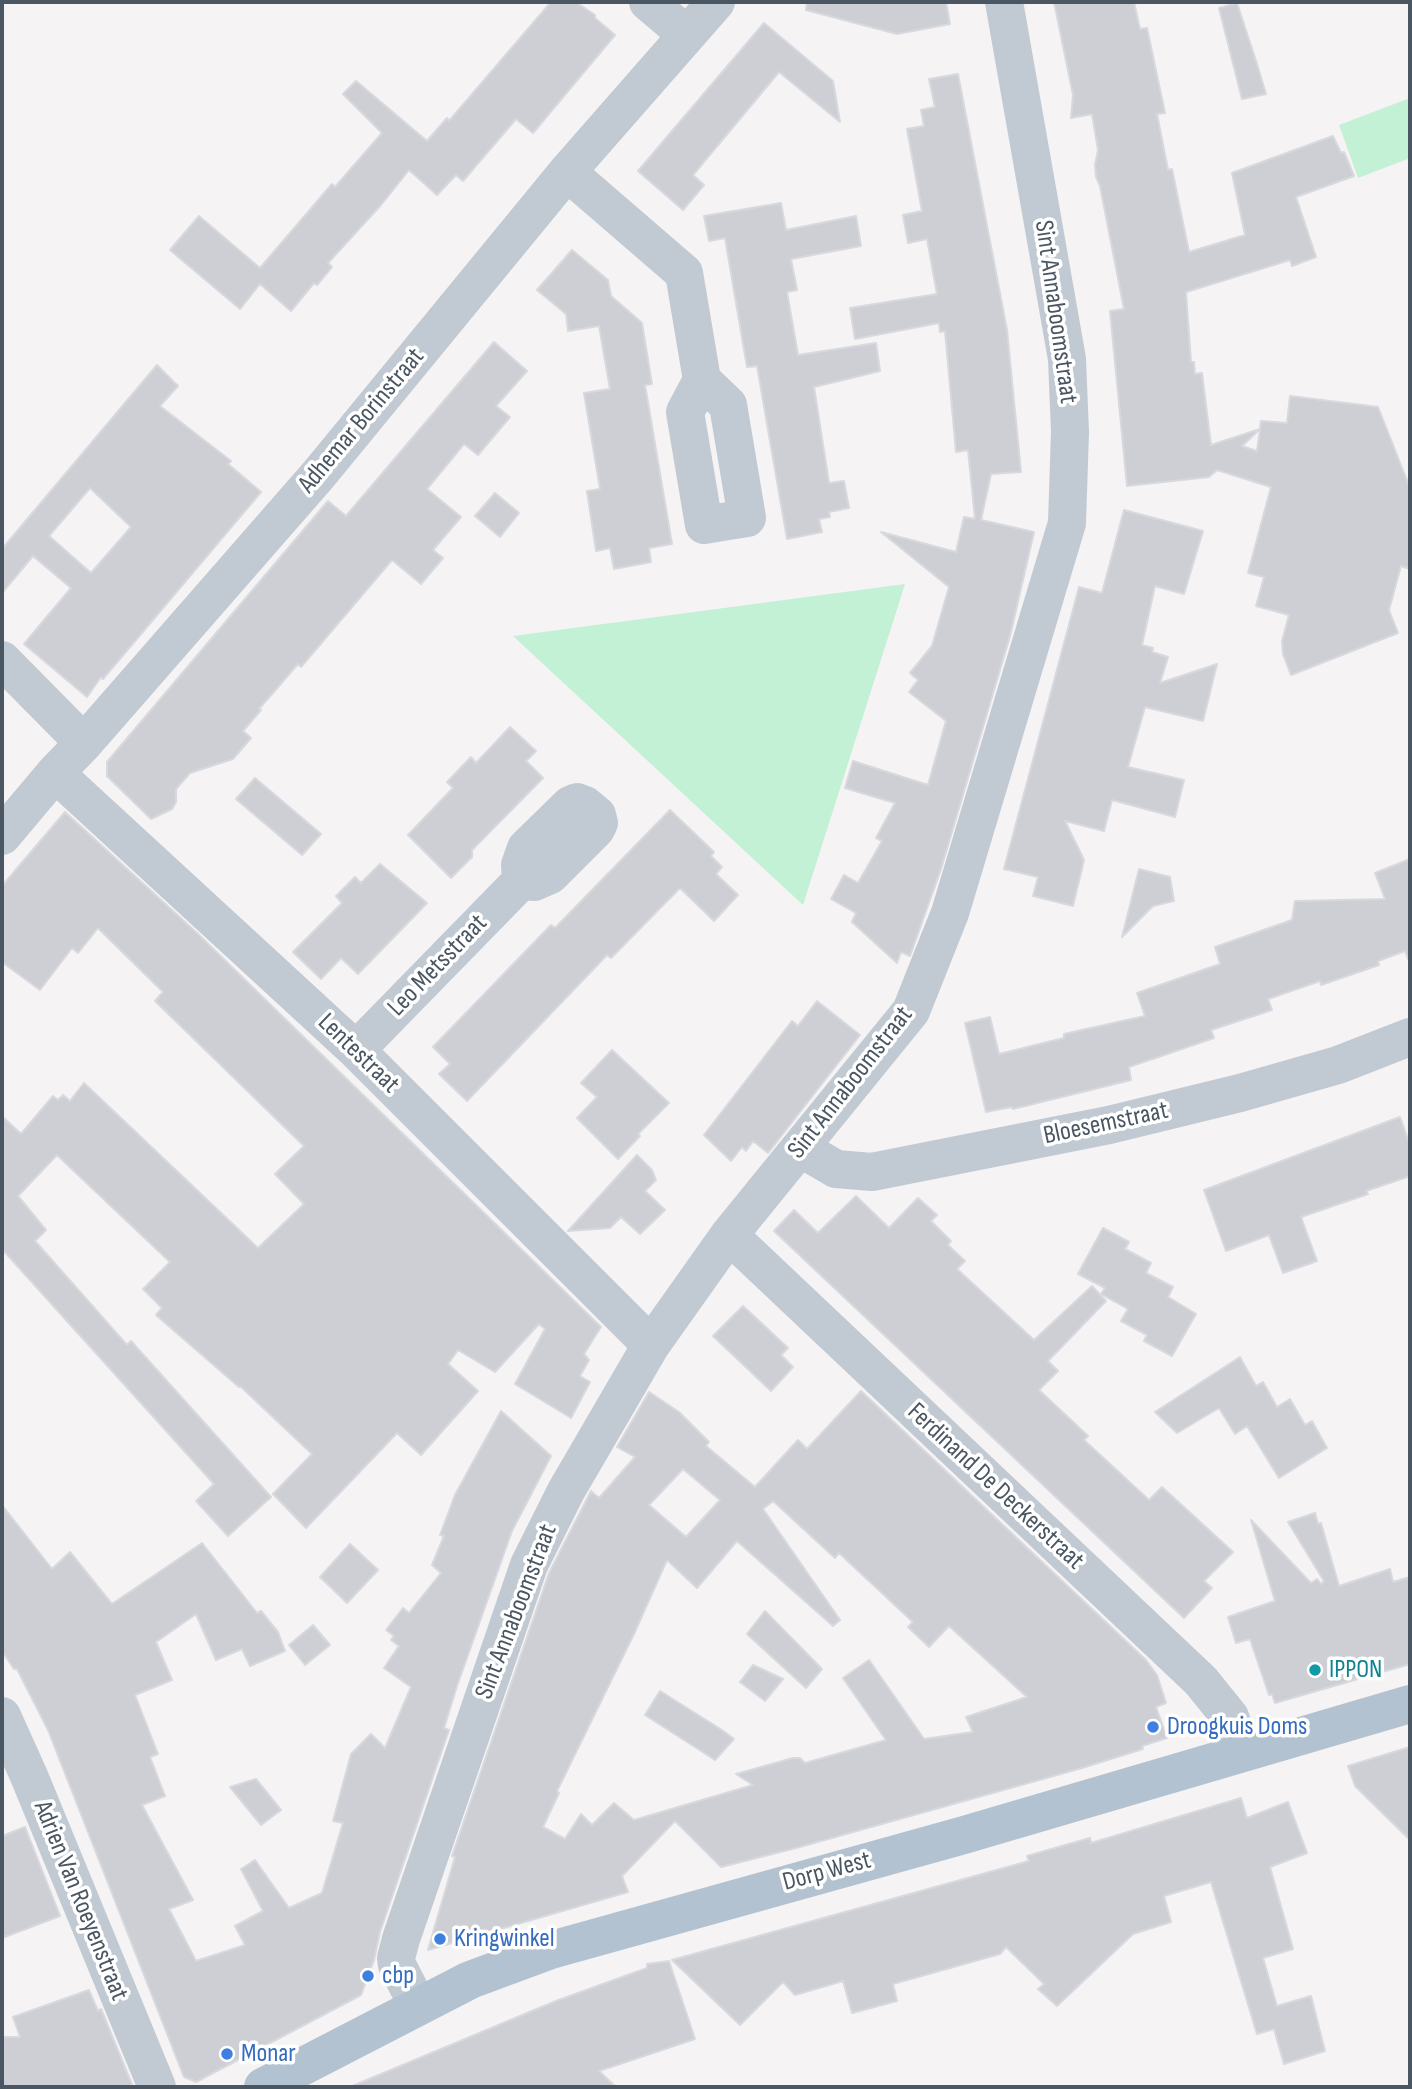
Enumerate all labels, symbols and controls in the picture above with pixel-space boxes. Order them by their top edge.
street label: Sint Annaboomstraat [1027,218,1083,406]
street label: Adhemar Borinstraat [292,342,432,500]
street label: Leo Metsstraat [382,909,494,1023]
street label: Sint Annaboomstraat [782,1001,920,1165]
street label: Lentestraat [311,1008,405,1100]
street label: Bloesemstraat [1041,1096,1171,1152]
street label: Ferdinand De Deckerstraat [900,1397,1090,1577]
street label: Sint Annaboomstraat [469,1520,565,1704]
place label: IPPON [1329,1654,1382,1686]
marker: IPPON [1307,1662,1323,1678]
place label: Droogkuis Doms [1167,1711,1307,1743]
marker: Droogkuis Doms [1145,1719,1161,1735]
street label: Adrien Van Roeyenstraat [26,1797,134,2005]
street label: Dorp West [779,1845,875,1899]
place label: Kringwinkel [454,1923,555,1955]
marker: Kringwinkel [432,1931,448,1947]
place label: cbp [382,1960,414,1992]
marker: cbp [360,1968,376,1984]
place label: Monar [241,2038,296,2070]
marker: Monar [219,2046,235,2062]

